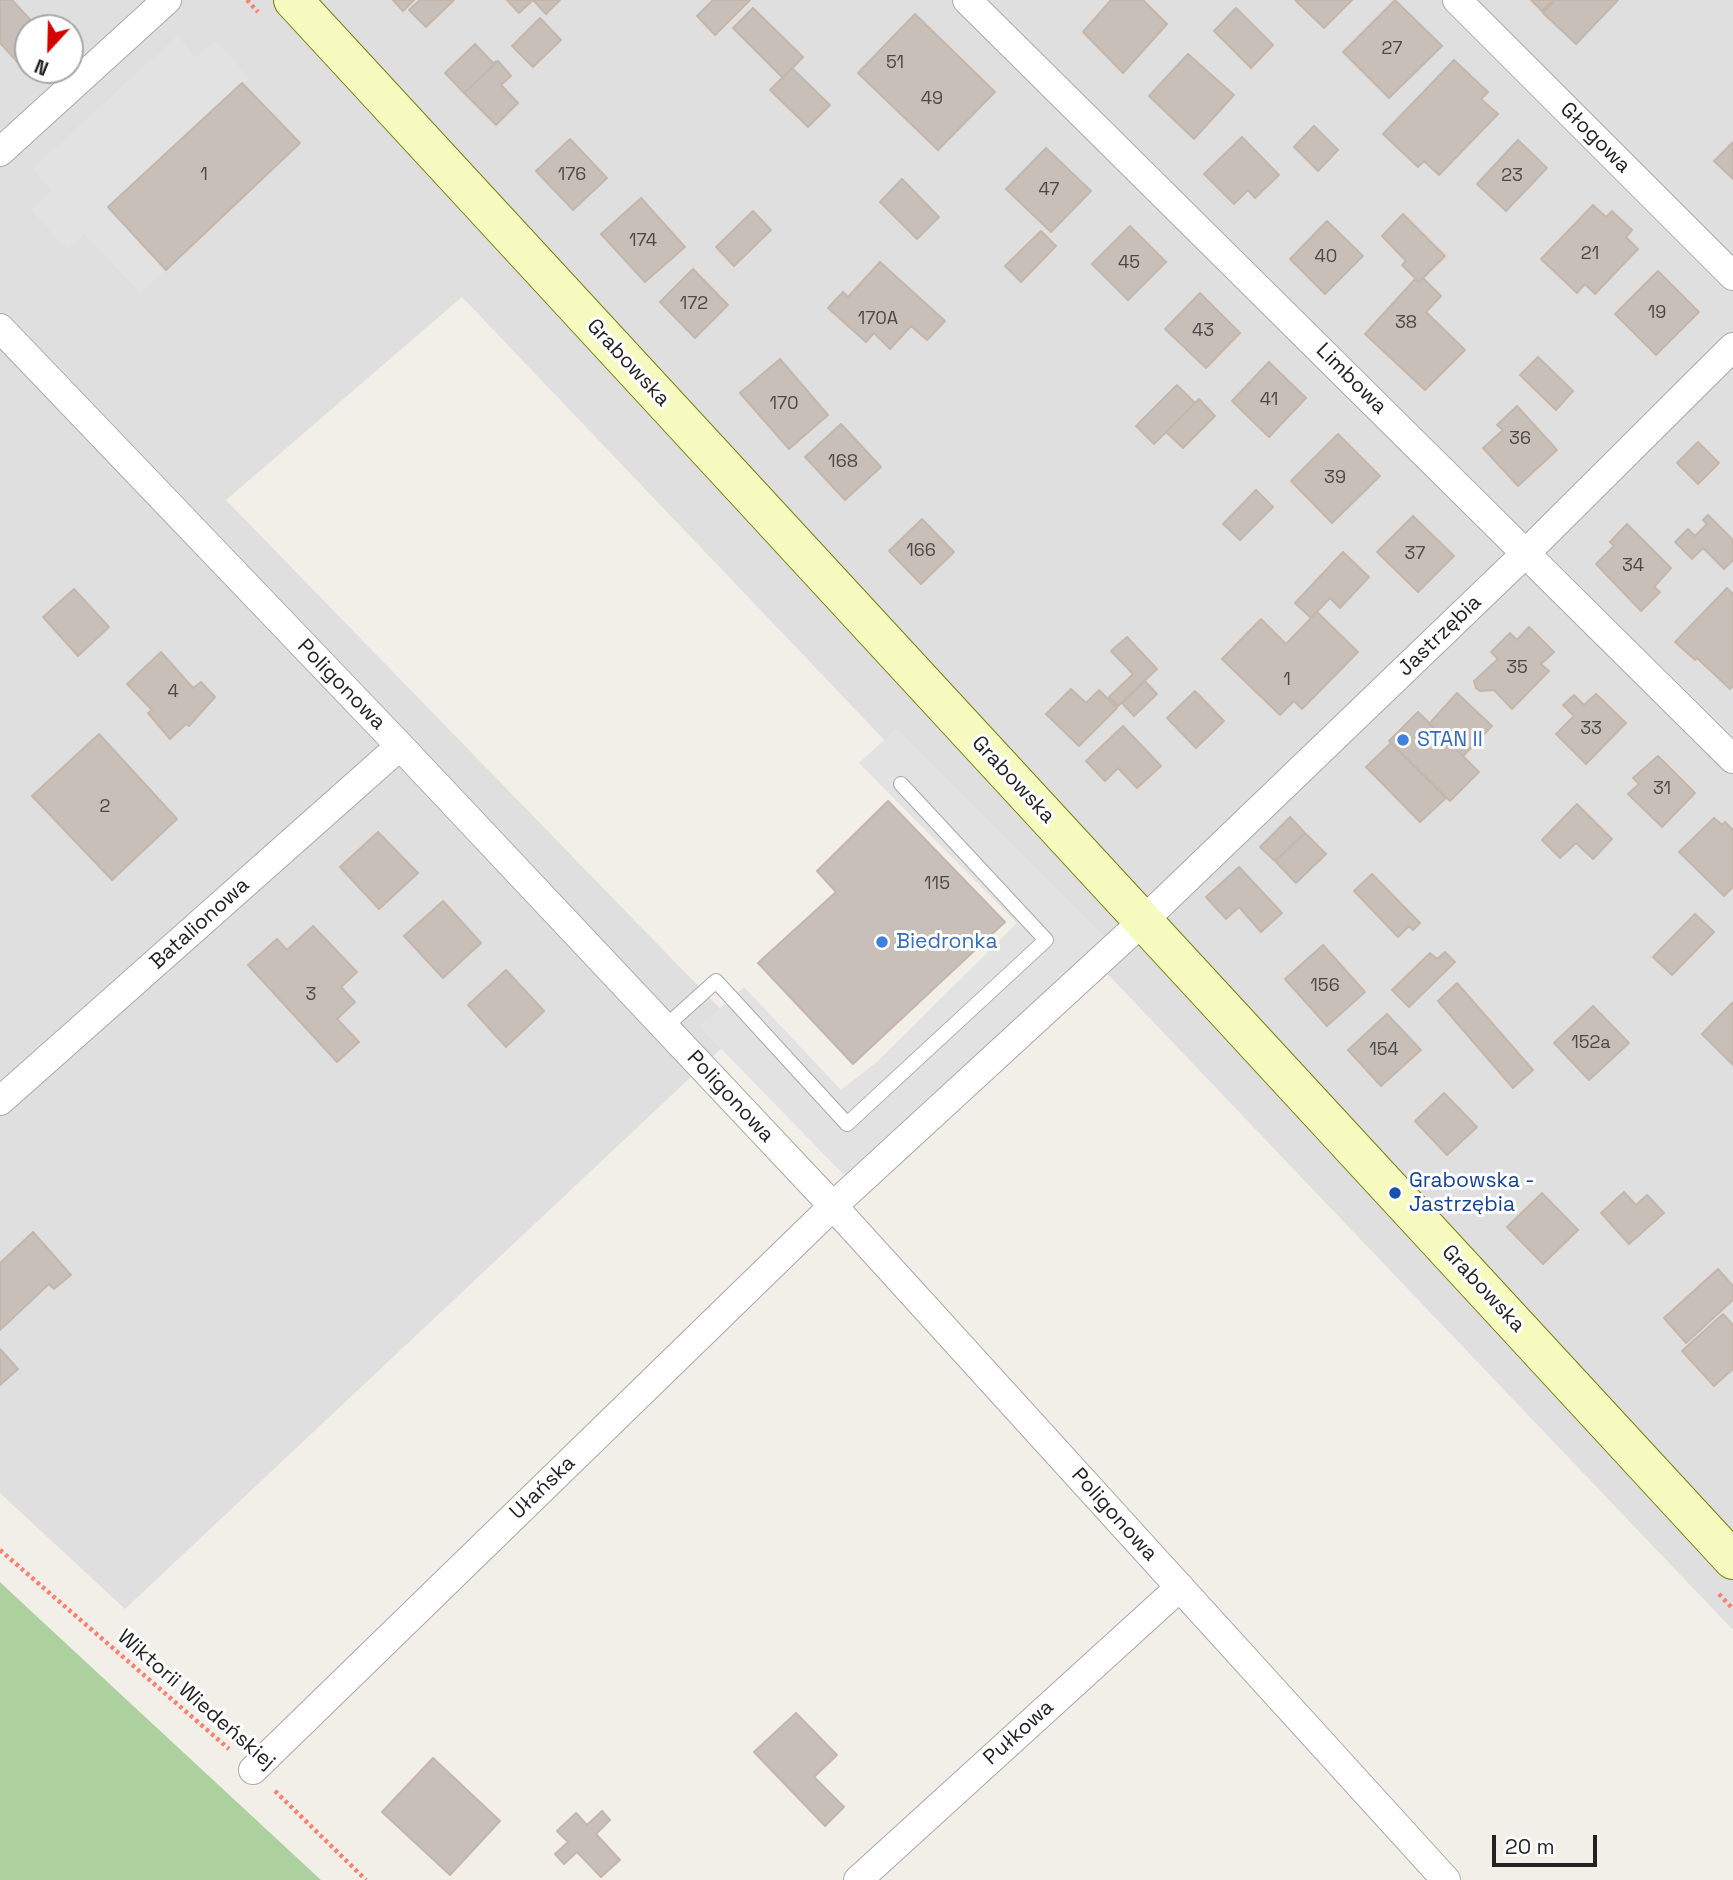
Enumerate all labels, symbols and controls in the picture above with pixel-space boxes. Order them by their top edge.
north arrow [14,14,84,84]
house number: 27 [1382,38,1402,60]
house number: 51 [886,52,904,74]
text: N [31,53,52,81]
house number: 49 [921,88,943,110]
street label: Głogowa [1554,97,1636,179]
house number: 1 [200,164,208,186]
house number: 176 [558,164,586,186]
house number: 23 [1501,165,1523,187]
house number: 47 [1039,179,1059,201]
house number: 174 [629,230,657,252]
house number: 21 [1581,243,1599,265]
house number: 40 [1315,246,1337,268]
house number: 45 [1118,252,1140,274]
house number: 172 [680,293,708,315]
house number: 19 [1648,302,1666,324]
house number: 170A [858,308,898,330]
house number: 38 [1395,312,1417,334]
street label: Grabowska [581,314,675,412]
house number: 43 [1192,320,1214,342]
street label: Limbowa [1310,338,1392,420]
house number: 41 [1260,389,1278,411]
house number: 170 [769,393,799,415]
house number: 36 [1509,428,1531,450]
house number: 168 [828,451,858,473]
house number: 39 [1324,467,1346,489]
house number: 166 [906,540,936,562]
house number: 37 [1404,543,1426,565]
house number: 34 [1622,555,1644,577]
street label: Jastrzębia [1393,590,1487,682]
street label: Poligonowa [292,634,390,736]
house number: 35 [1506,657,1528,679]
house number: 1 [1283,669,1291,691]
house number: 4 [167,681,179,703]
house number: 33 [1580,718,1602,740]
place label: STAN II [1417,727,1483,753]
street label: Grabowska [966,731,1060,829]
marker: STAN II [1395,732,1411,748]
house number: 31 [1653,778,1671,800]
house number: 2 [100,796,110,818]
street label: Batalionowa [145,873,255,975]
house number: 115 [924,873,950,895]
place label: Biedronka [896,929,998,955]
marker: Biedronka [874,934,890,950]
house number: 156 [1310,975,1340,997]
house number: 3 [306,984,316,1006]
house number: 152a [1571,1032,1611,1054]
house number: 154 [1369,1039,1399,1061]
street label: Poligonowa [681,1046,779,1148]
place label: Grabowska - Jastrzębia [1409,1168,1535,1218]
marker: Grabowska - Jastrzębia [1387,1185,1403,1201]
street label: Grabowska [1436,1240,1530,1338]
street label: Ułańska [505,1451,581,1525]
street label: Poligonowa [1066,1463,1162,1567]
street label: Wiktorii Wiedeńskiej [112,1625,280,1775]
street label: Pułkowa [979,1695,1059,1771]
scale bar [1495,1820,1600,1864]
text: 20 m [1505,1833,1555,1860]

